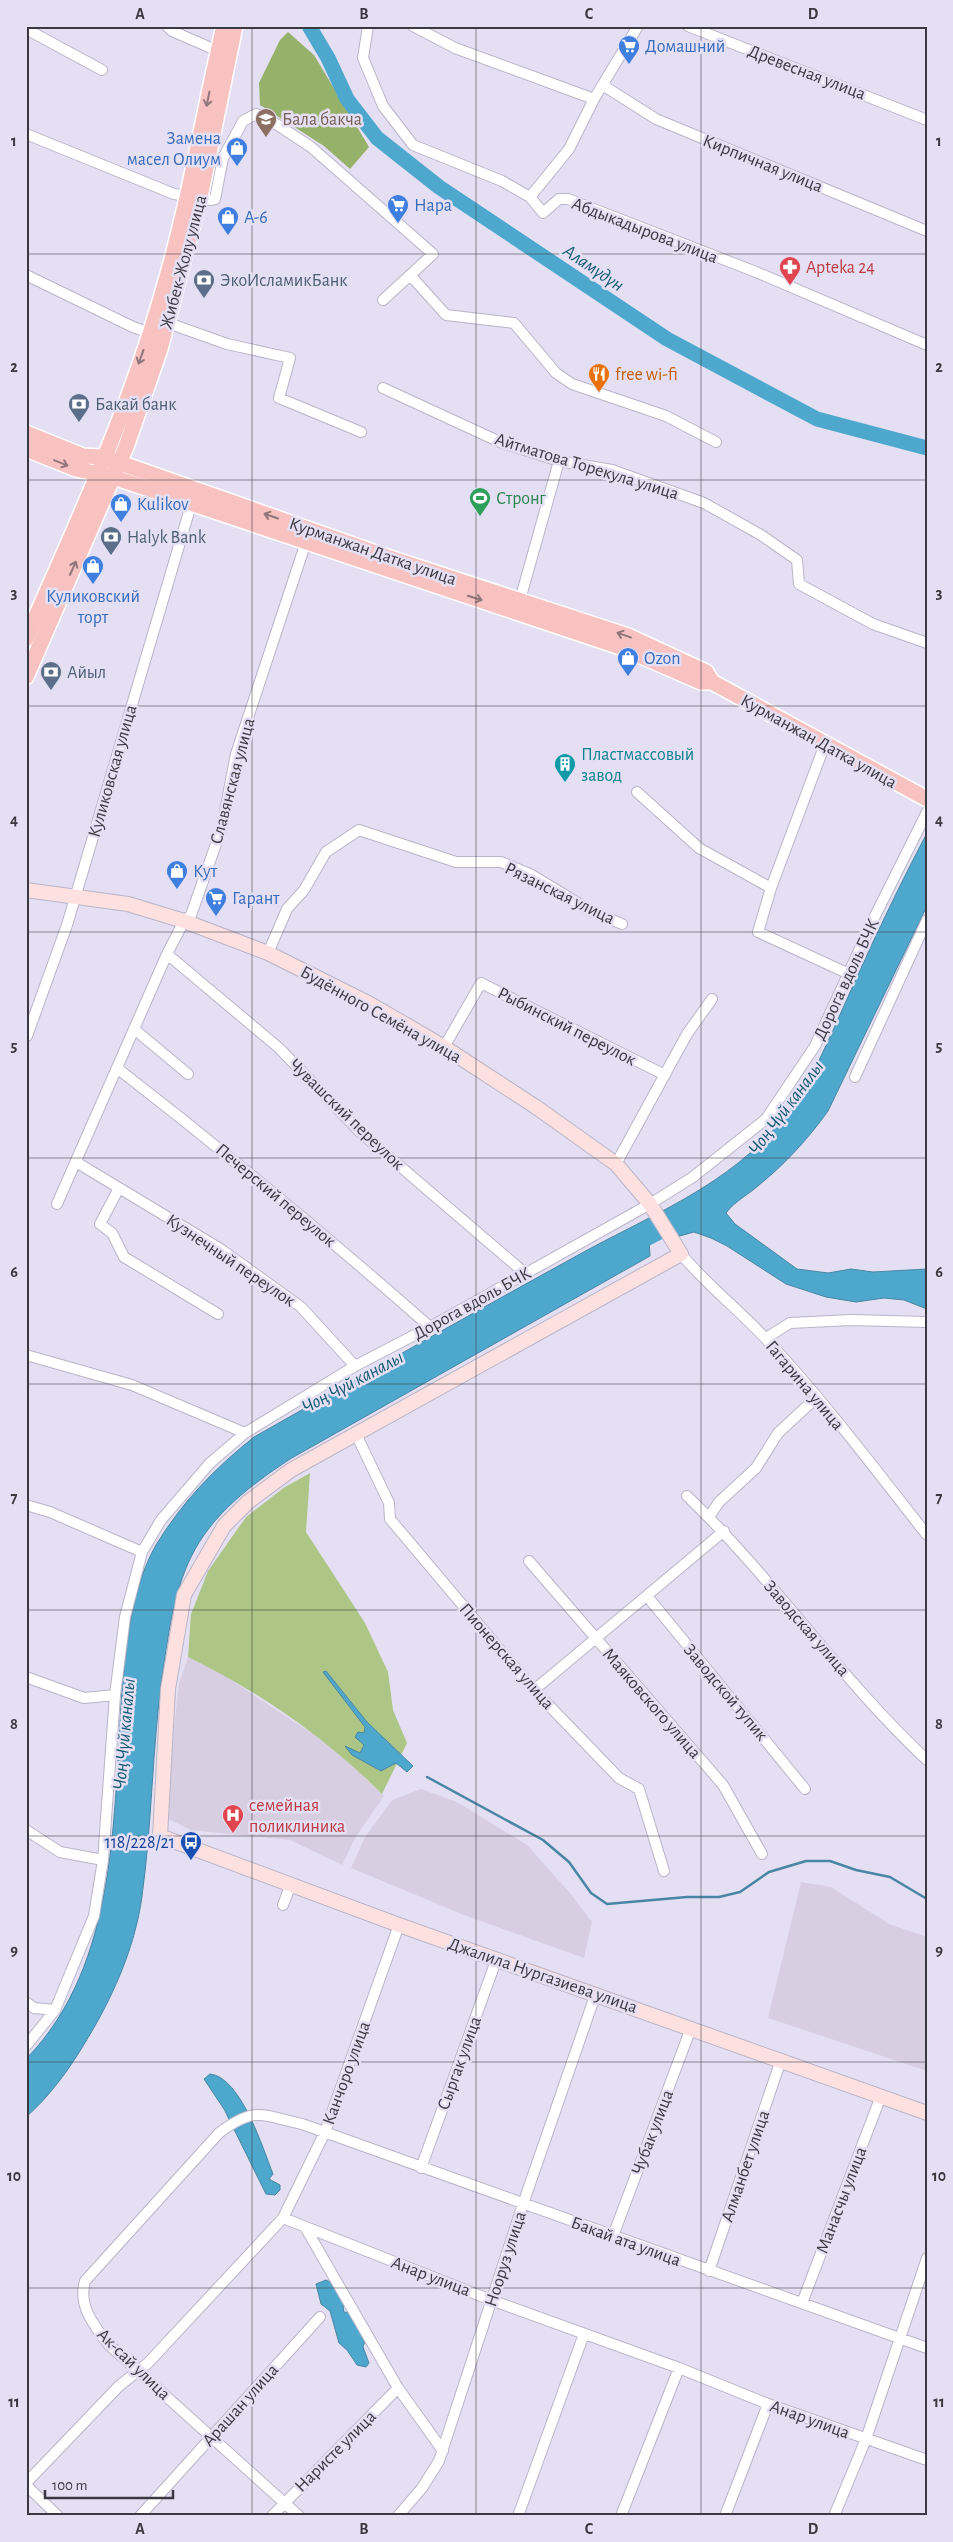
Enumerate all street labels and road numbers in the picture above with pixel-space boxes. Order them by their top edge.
street label: Древесная улица [745,42,868,104]
street label: Кирпичная улица [700,132,825,196]
street label: Жибек-Жолу улица [156,193,211,331]
street label: Абдыкадырова улица [569,194,721,267]
street label: Айтматова Торекула улица [493,430,681,503]
street label: Курманжан Датка улица [287,515,459,589]
street label: Курманжан Датка улица [737,691,900,792]
street label: Куликовская улица [85,703,140,840]
street label: Славянская улица [207,716,258,846]
street label: Рязанская улица [502,860,617,928]
street label: Дорога вдоль БЧК [811,916,883,1043]
street label: Будённого Семёна улица [297,963,464,1067]
street label: Рыбинский переулок [494,983,640,1070]
street label: Чувашский переулок [286,1056,408,1174]
street label: Печерский переулок [212,1141,339,1251]
street label: Кузнечный переулок [163,1211,299,1311]
street label: Дорога вдоль БЧК [411,1264,535,1344]
street label: Гагарина улица [762,1337,847,1434]
street label: Заводская улица [760,1577,853,1680]
street label: Пионерская улица [455,1600,557,1713]
street label: Заводской тупик [680,1641,771,1745]
street label: Маяковского улица [599,1645,704,1762]
street label: Джалила Нургазиева улица [446,1935,640,2017]
street label: Сыргак улица [435,2014,485,2113]
street label: Канчоро улица [320,2019,374,2127]
street label: Чубак улица [628,2087,677,2177]
street label: Алманбет улица [717,2108,773,2225]
street label: Манасчы улица [813,2144,871,2256]
street label: Нооруз улица [482,2209,530,2309]
street label: Бакай ата улица [568,2214,683,2270]
street label: Анар улица [389,2254,473,2300]
street label: Ак-сай улица [93,2326,173,2404]
street label: Арашан улица [199,2361,282,2450]
street label: Анар улица [767,2397,852,2443]
street label: Наристе улица [292,2408,380,2496]

